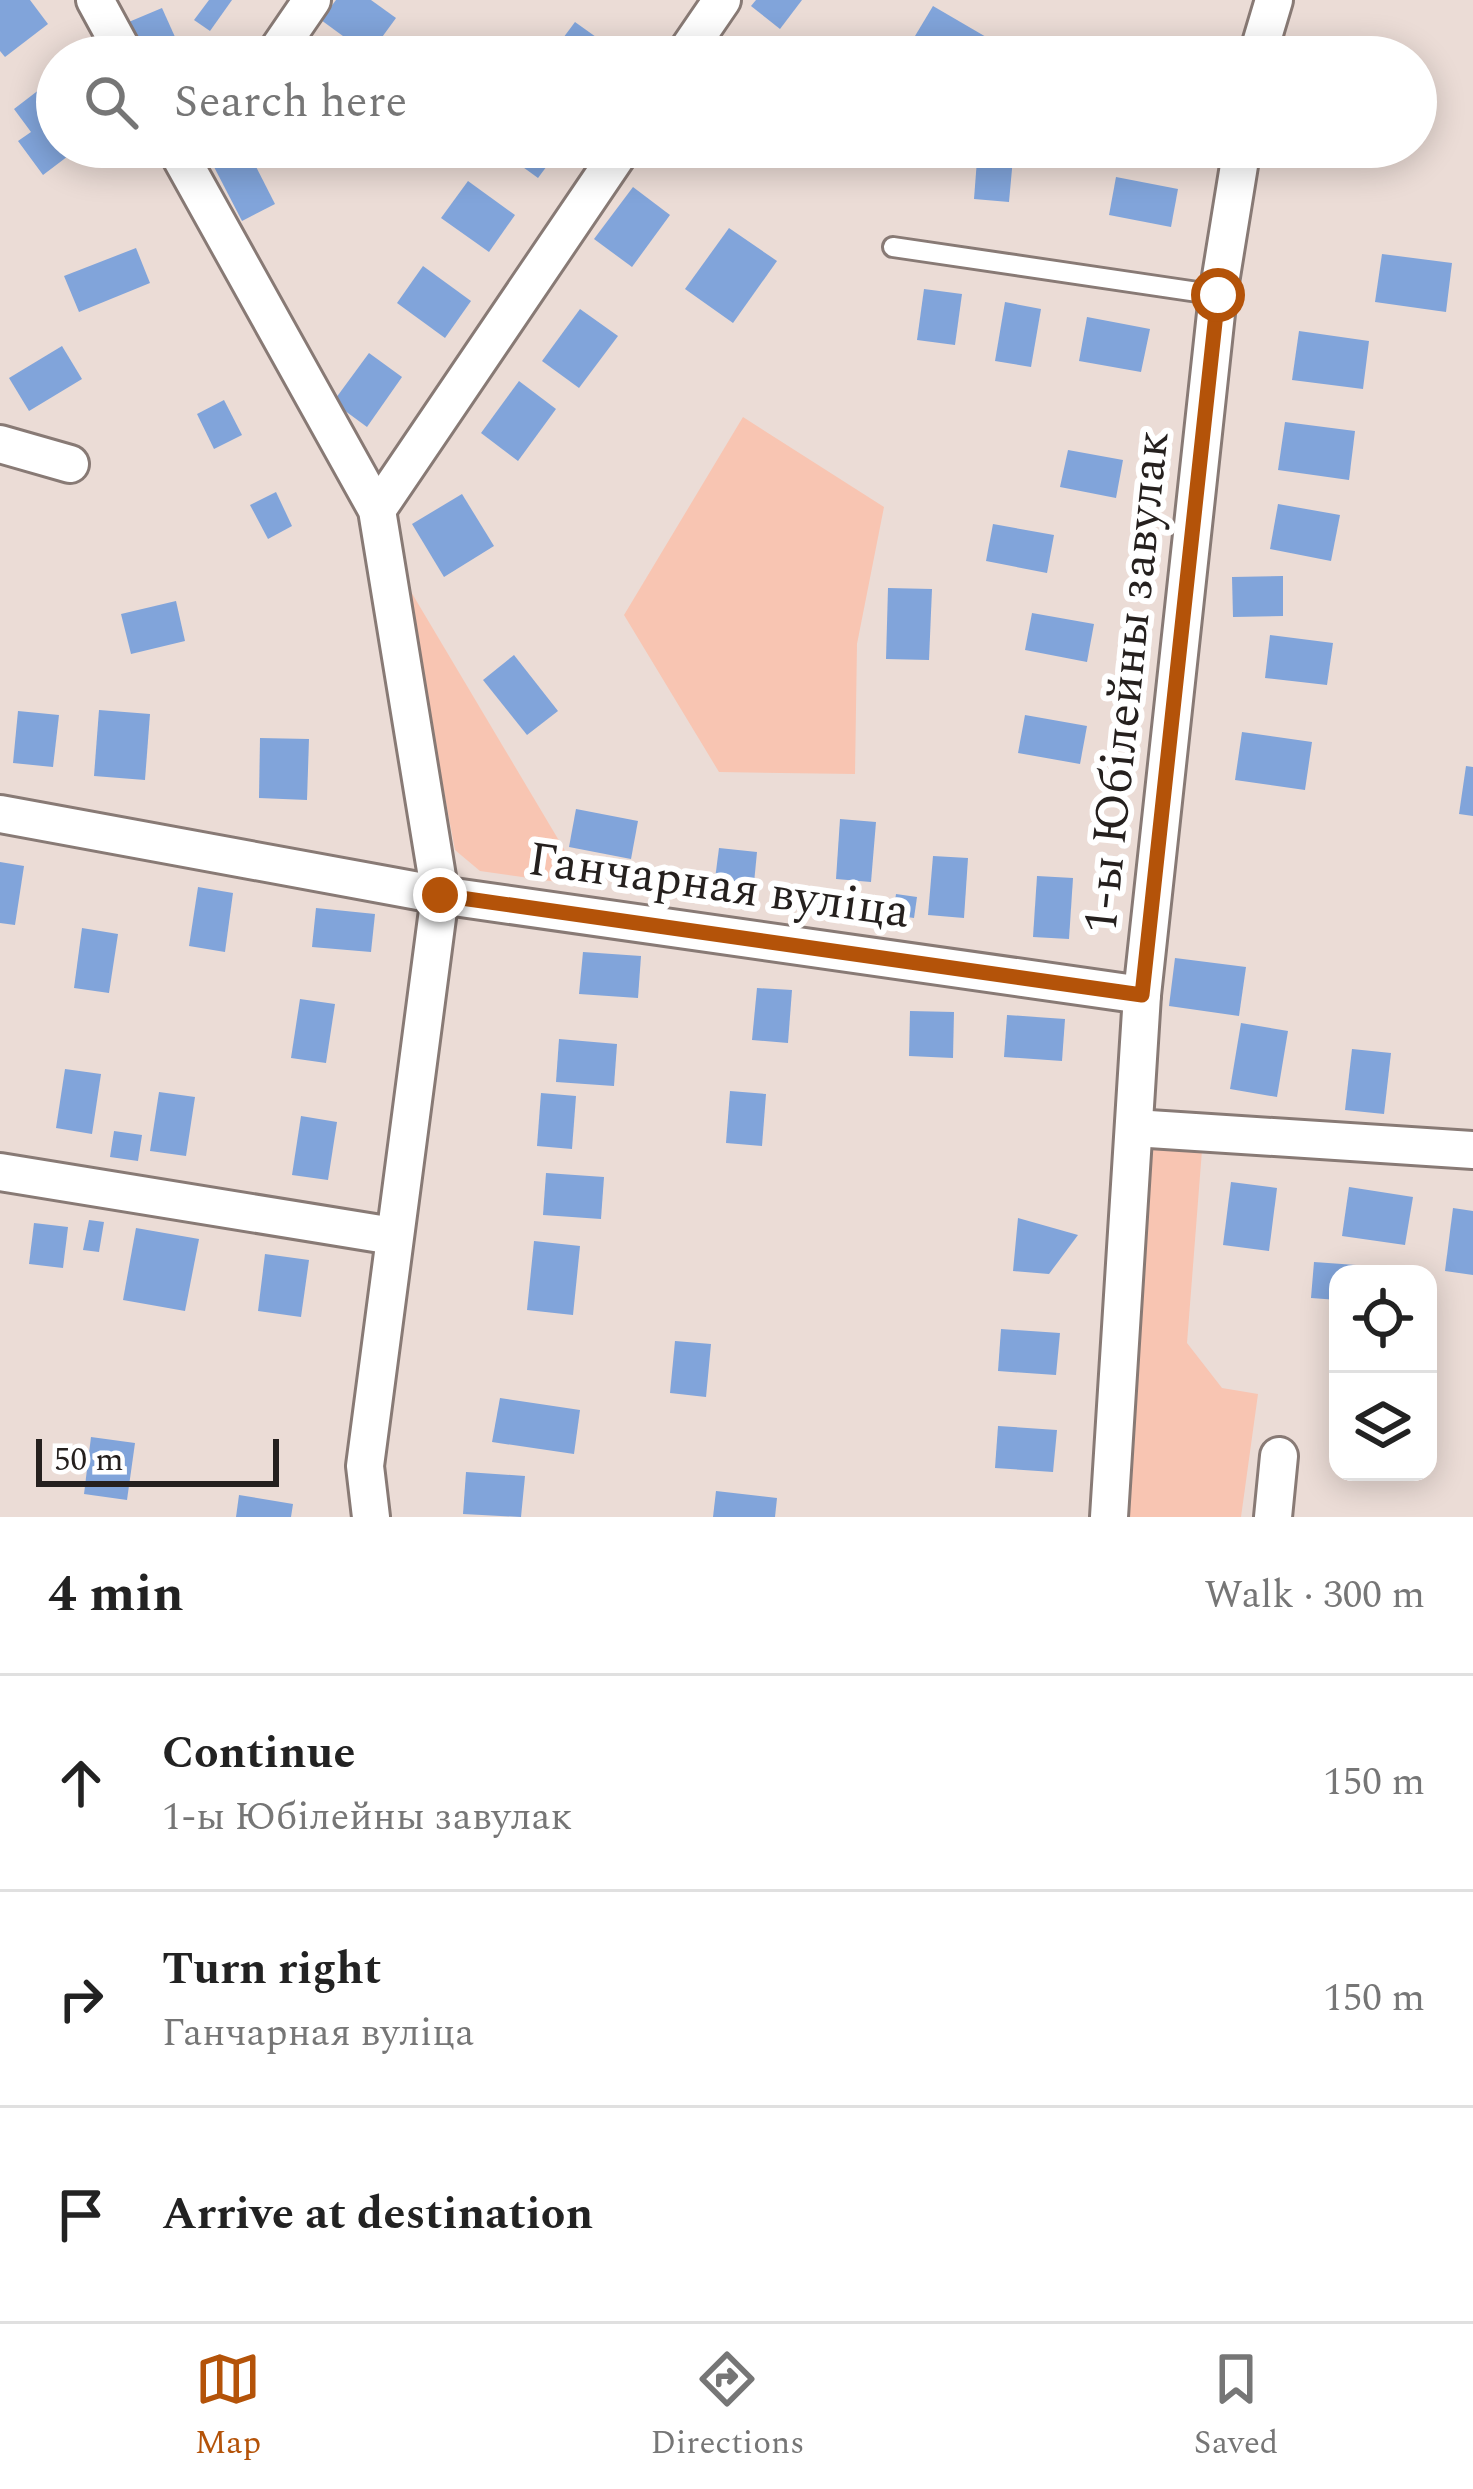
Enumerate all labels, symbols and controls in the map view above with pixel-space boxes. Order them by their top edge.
search box [36,36,1437,168]
text: Search here [174,68,407,137]
icon: search [78,69,144,135]
route start [1191,268,1245,322]
street label: 1-ы Юбілейны завулак [1064,427,1190,937]
street label: Ганчарная вуліца [524,823,914,949]
route end [413,868,467,922]
map controls [1329,1265,1437,1481]
button: locate [1329,1265,1437,1373]
button: layers [1329,1373,1437,1481]
scale bar [36,1433,279,1486]
text: 50 m [54,1435,124,1485]
text: 4 min [48,1556,184,1634]
text: Walk · 300 m [1204,1566,1425,1625]
text: Continue [162,1719,355,1788]
icon: ahead [48,1750,114,1816]
text: 150 m [1323,1753,1425,1812]
text: 1-ы Юбілейны завулак [162,1788,572,1847]
text: Turn right [162,1935,381,2004]
icon: right [48,1966,114,2032]
text: 150 m [1323,1969,1425,2028]
text: Ганчарная вуліца [162,2004,474,2063]
text: Arrive at destination [162,2180,593,2249]
icon: arrive [48,2182,114,2248]
tab: Map [195,2346,261,2468]
tab: Directions [650,2346,804,2468]
tab: Saved [1194,2346,1278,2468]

